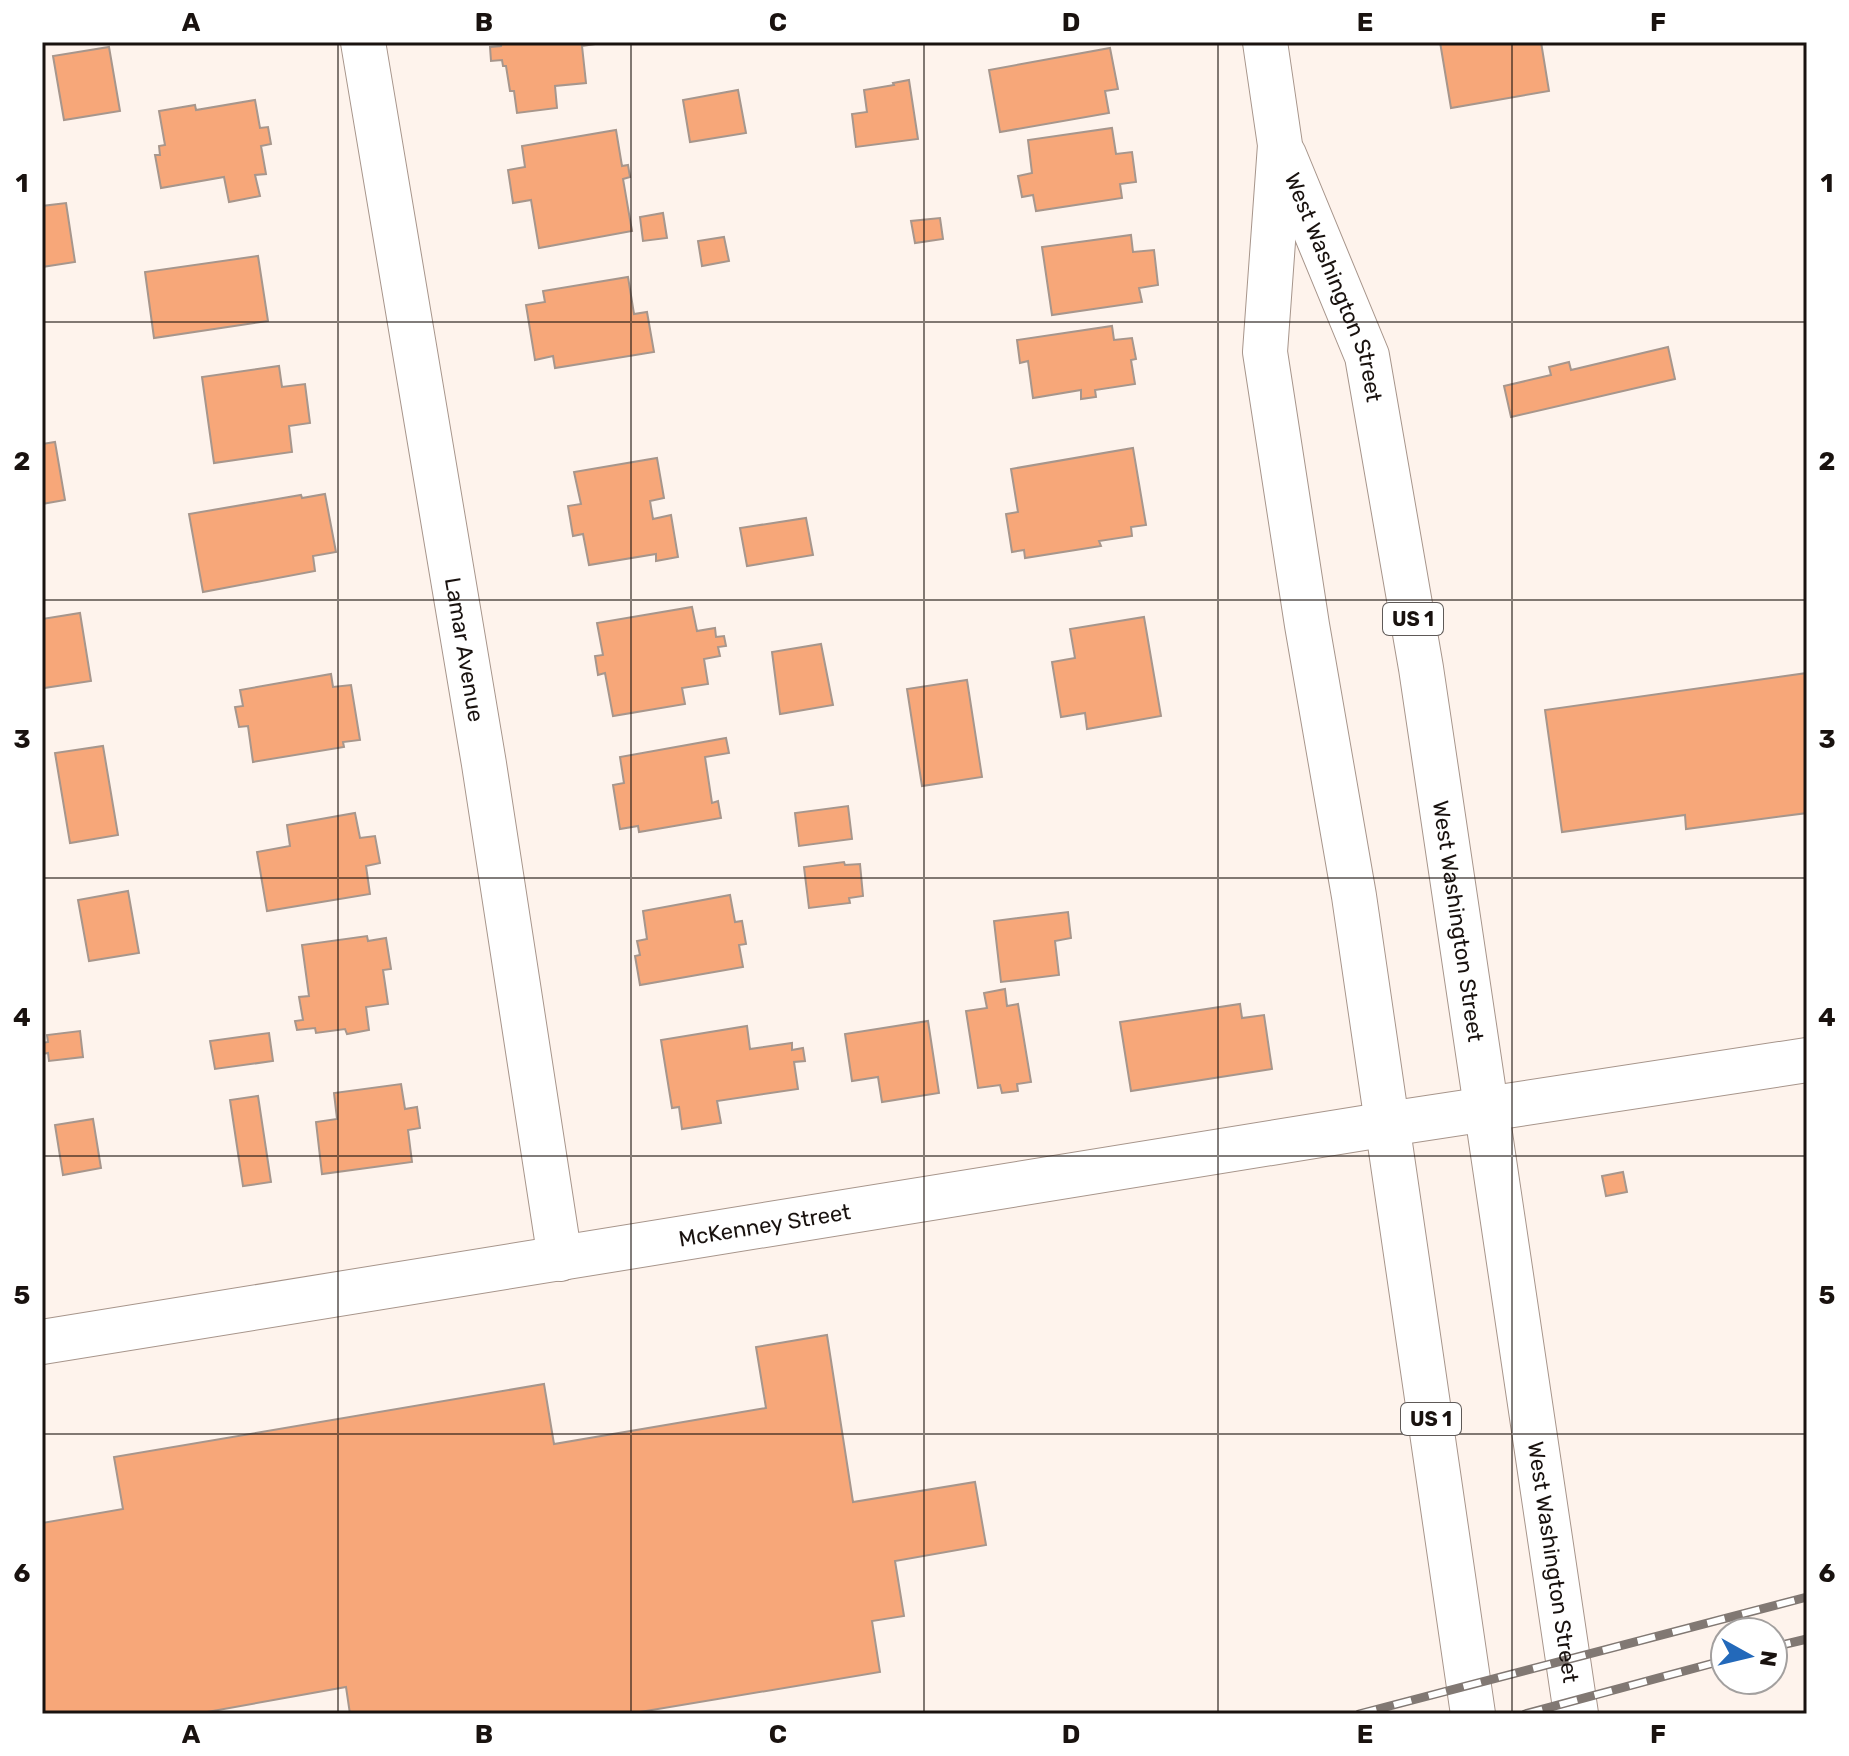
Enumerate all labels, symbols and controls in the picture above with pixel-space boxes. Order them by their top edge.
text: A [182,7,201,38]
text: B [475,7,493,38]
text: C [769,7,787,38]
text: D [1062,7,1080,38]
text: E [1357,7,1373,38]
text: F [1650,7,1666,38]
text: 1 [16,168,28,199]
street label: West Washington Street [1279,168,1388,404]
text: 1 [1821,168,1833,199]
text: 2 [14,446,30,477]
text: 2 [1819,446,1835,477]
street label: Lamar Avenue [439,575,490,724]
road number: US 1 [1383,603,1443,635]
text: 3 [13,724,31,755]
text: 3 [1818,724,1836,755]
street label: West Washington Street [1427,799,1490,1044]
text: 4 [13,1002,31,1033]
text: 4 [1818,1002,1836,1033]
street label: McKenney Street [677,1198,853,1252]
text: 5 [14,1280,30,1311]
text: 5 [1819,1280,1835,1311]
road number: US 1 [1401,1403,1461,1435]
street label: West Washington Street [1522,1440,1585,1685]
text: 6 [14,1558,31,1589]
text: 6 [1819,1558,1836,1589]
north arrow [1709,1616,1789,1696]
text: N [1754,1649,1783,1668]
text: A [182,1719,201,1750]
text: B [475,1719,493,1750]
text: C [769,1719,787,1750]
text: D [1062,1719,1080,1750]
text: E [1357,1719,1373,1750]
text: F [1650,1719,1666,1750]

